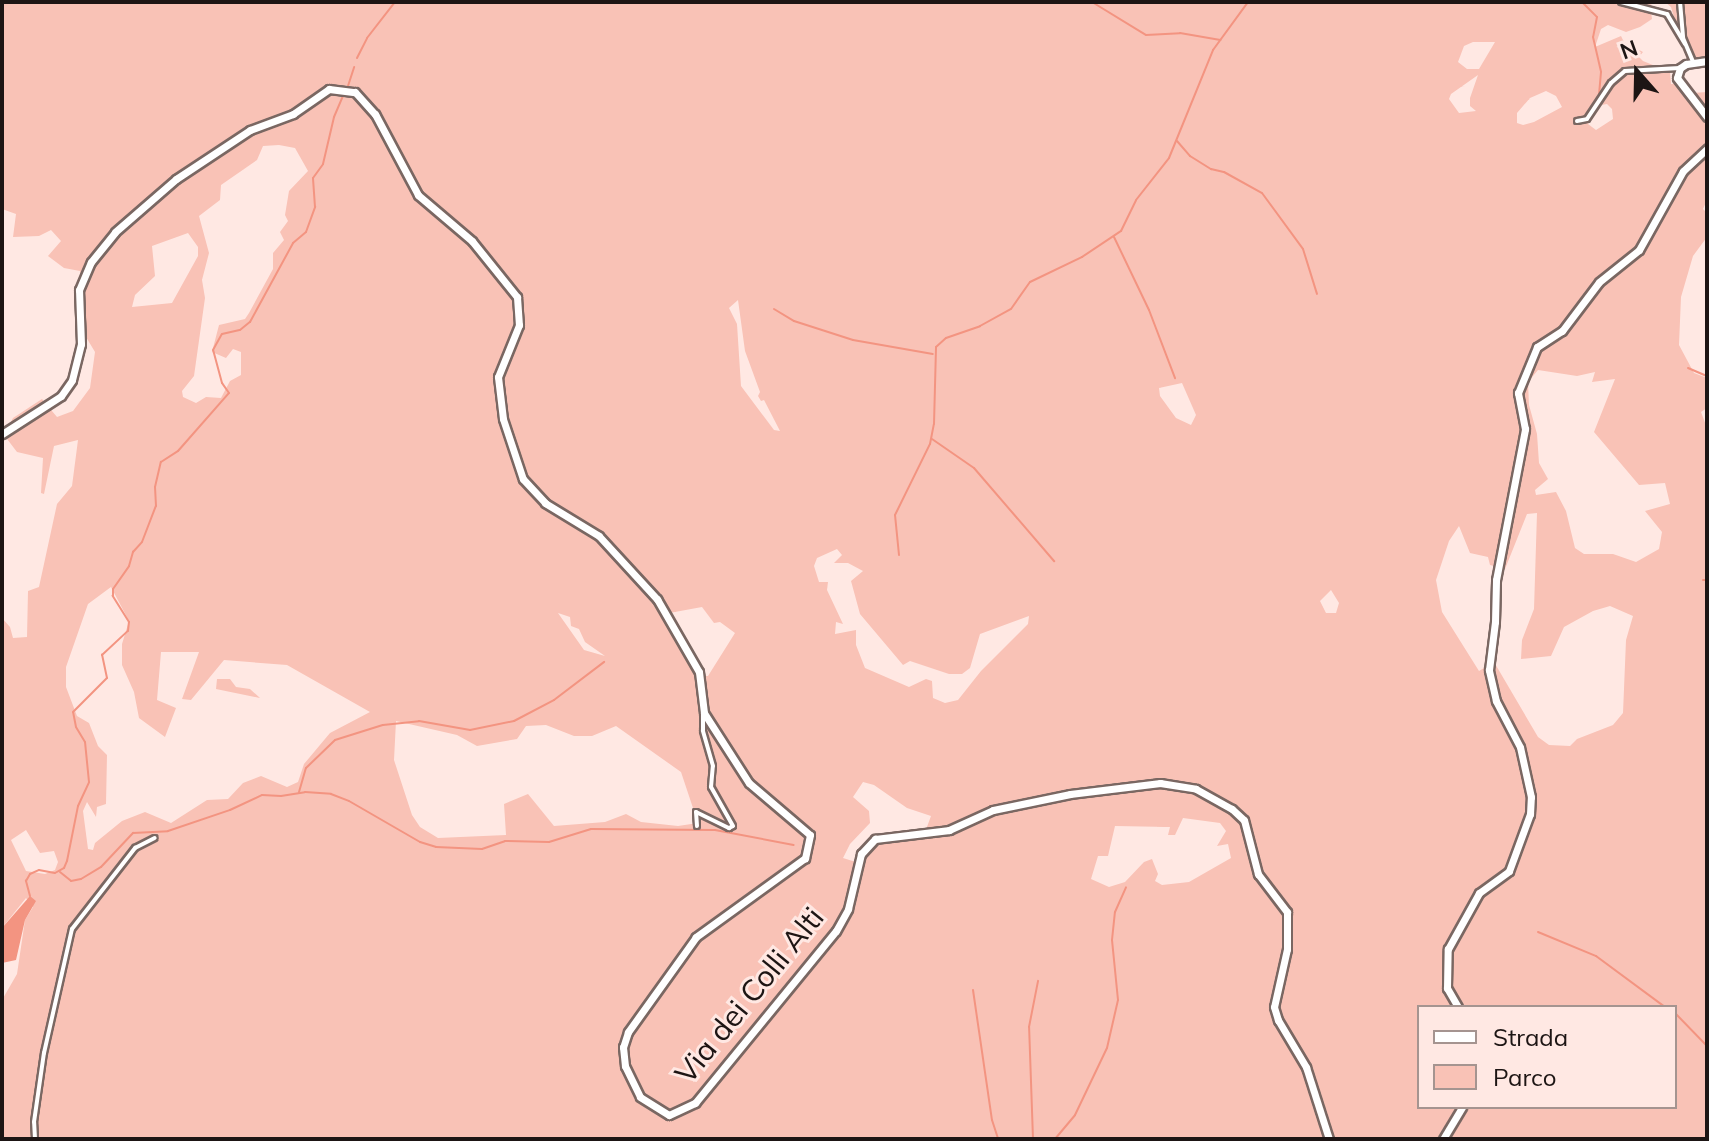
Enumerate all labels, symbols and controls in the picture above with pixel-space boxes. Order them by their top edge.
north arrow [1597,32,1677,112]
text: N [1616,33,1641,65]
street label: Via dei Colli Alti [667,900,831,1090]
legend [1417,1005,1677,1109]
text: Strada [1493,1022,1568,1052]
text: Parco [1493,1062,1556,1092]

